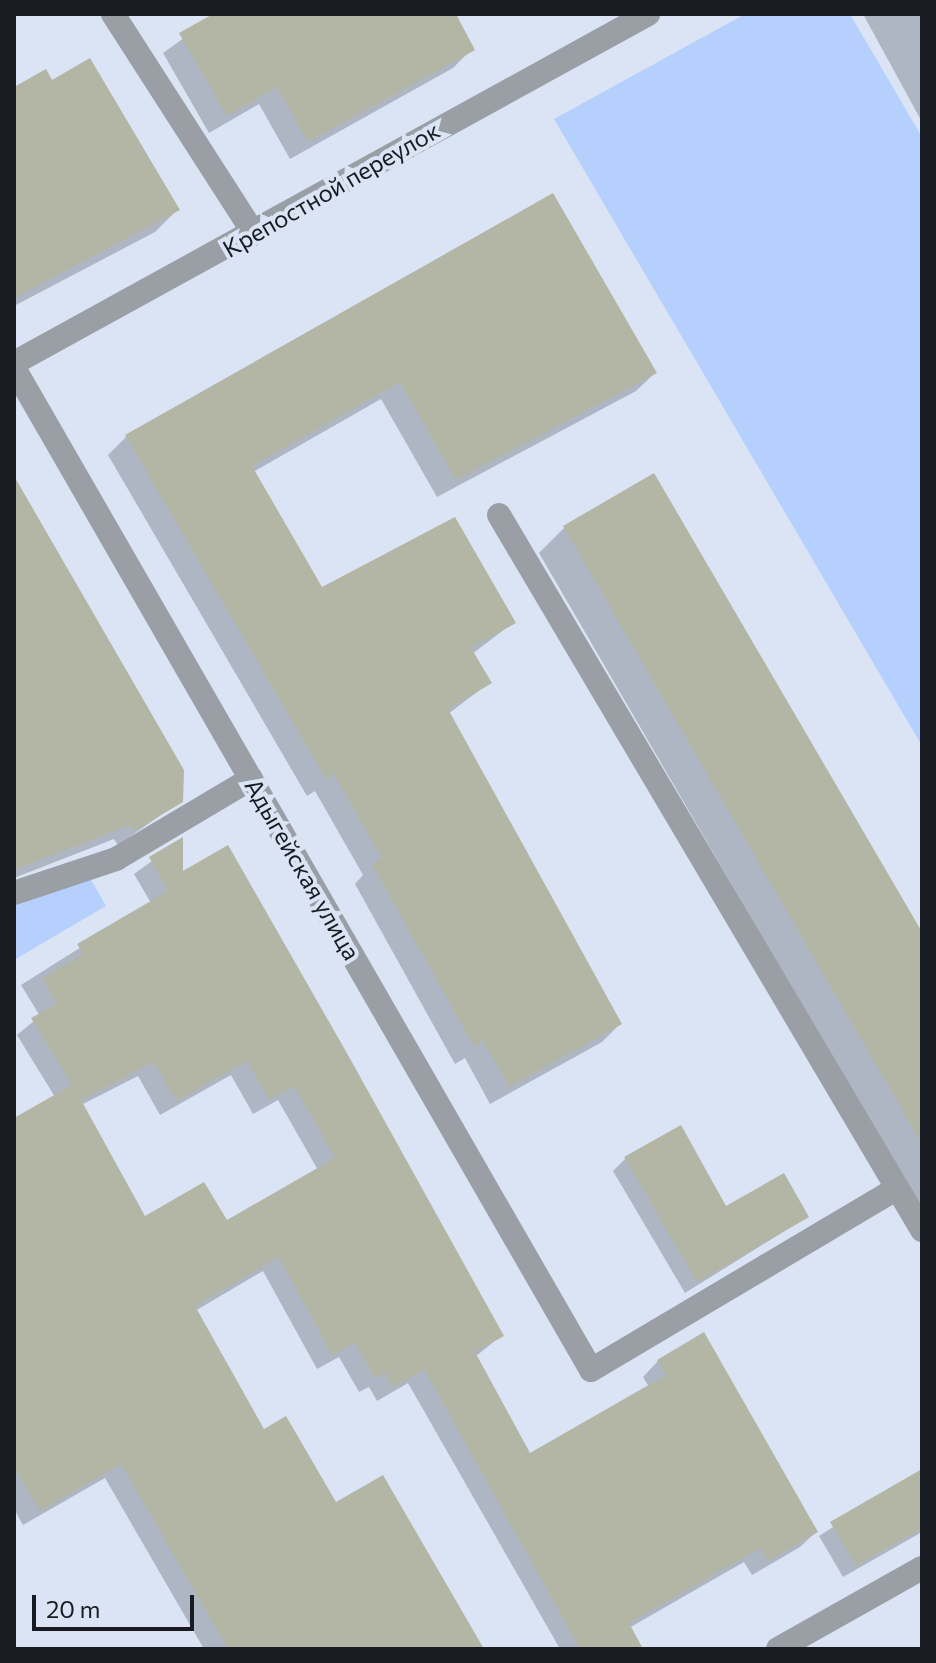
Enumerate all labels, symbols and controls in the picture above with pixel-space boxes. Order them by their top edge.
street label: Крепостной переулок [217,115,445,263]
street label: Адыгейская улица [239,773,367,965]
scale bar [36,1579,198,1629]
text: 20 m [46,1594,100,1623]

